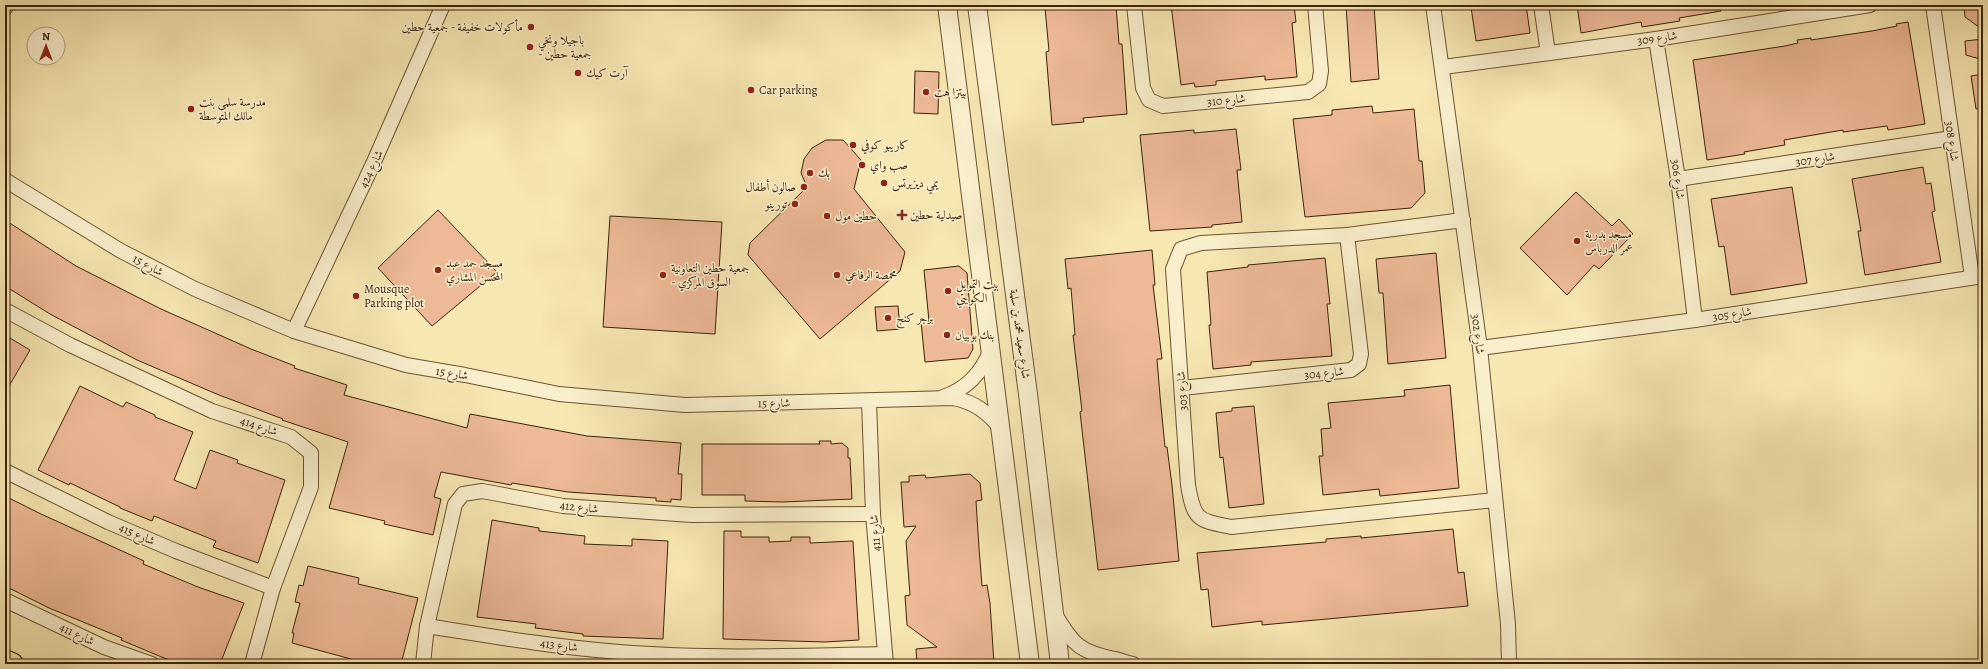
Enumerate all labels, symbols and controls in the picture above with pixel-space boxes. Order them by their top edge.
place label: مأكولات خفيفة - جمعية حطين [402,19,523,35]
marker: مأكولات خفيفة - جمعية حطين [526,22,536,32]
north arrow [26,26,66,66]
street label: شارع 309 [1636,27,1679,52]
text: N [42,29,50,44]
place label: باجيلا ونخي - جمعية حطين [538,32,591,62]
marker: باجيلا ونخي - جمعية حطين [525,42,535,52]
place label: آرت كيك [586,65,629,81]
marker: آرت كيك [573,68,583,78]
place label: Car parking [759,82,818,98]
place label: بيتزا هت [934,84,967,100]
marker: Car parking [746,85,756,95]
marker: بيتزا هت [921,87,931,97]
street label: شارع 310 [1206,90,1247,113]
place label: مدرسة سلمى بنت مالك المتوسطة [199,94,266,124]
marker: مدرسة سلمى بنت مالك المتوسطة [186,104,196,114]
street label: شارع 308 [1938,120,1963,163]
place label: كاريبو كوفي [861,137,909,155]
marker: كاريبو كوفي [848,140,858,150]
street label: شارع 424 [355,147,389,192]
street label: شارع 307 [1794,148,1836,173]
place label: صب واي [870,157,908,175]
street label: شارع 306 [1664,158,1689,201]
marker: صب واي [857,160,867,170]
place label: بك [818,165,830,181]
marker: بك [805,168,815,178]
place label: يمي ديزيرتس [892,175,939,195]
marker: يمي ديزيرتس [879,178,889,188]
place label: صالون أطفال [745,179,796,195]
marker: صالون أطفال [799,182,809,192]
place label: تورينو [764,196,788,212]
marker: تورينو [790,199,800,209]
place label: صيدلية حطين [910,207,963,223]
place label: حطين مول [835,208,877,224]
marker: صيدلية حطين [897,210,907,220]
marker: حطين مول [822,211,832,221]
place label: مسجد بدرية عمر الدرباس [1585,226,1633,256]
marker: مسجد بدرية عمر الدرباس [1572,236,1582,246]
street label: شارع 15 [128,250,166,282]
place label: مسجد حمد عبد المحسن المشاري [446,255,504,287]
place label: جمعية حطين التعاونية - السوق المركزي [671,260,749,292]
marker: مسجد حمد عبد المحسن المشاري [433,265,443,275]
place label: محمصة الرفاعي [845,267,897,285]
marker: جمعية حطين التعاونية - السوق المركزي [658,270,668,280]
marker: محمصة الرفاعي [832,270,842,280]
place label: بيت التمويل الكويتي [956,276,999,309]
place label: Mousque Parking plot [364,281,424,311]
marker: بيت التمويل الكويتي [943,286,953,296]
street label: شارع سعيد محمد بن سلمة [1003,288,1034,381]
marker: Mousque Parking plot [351,291,361,301]
street label: شارع 305 [1711,303,1754,328]
place label: برجر كنج [896,310,933,329]
marker: برجر كنج [883,313,893,323]
street label: شارع 302 [1465,313,1488,356]
place label: بنك بوبيان [955,327,994,343]
marker: بنك بوبيان [942,330,952,340]
street label: شارع 15 [434,363,469,386]
street label: شارع 304 [1303,363,1345,386]
street label: شارع 303 [1173,370,1194,411]
street label: شارع 15 [758,395,791,414]
street label: شارع 414 [237,412,280,442]
street label: شارع 412 [559,497,599,520]
street label: شارع 411 [865,514,888,552]
street label: شارع 415 [115,519,158,552]
street label: شارع 411 [56,619,97,652]
street label: شارع 413 [539,635,579,658]

